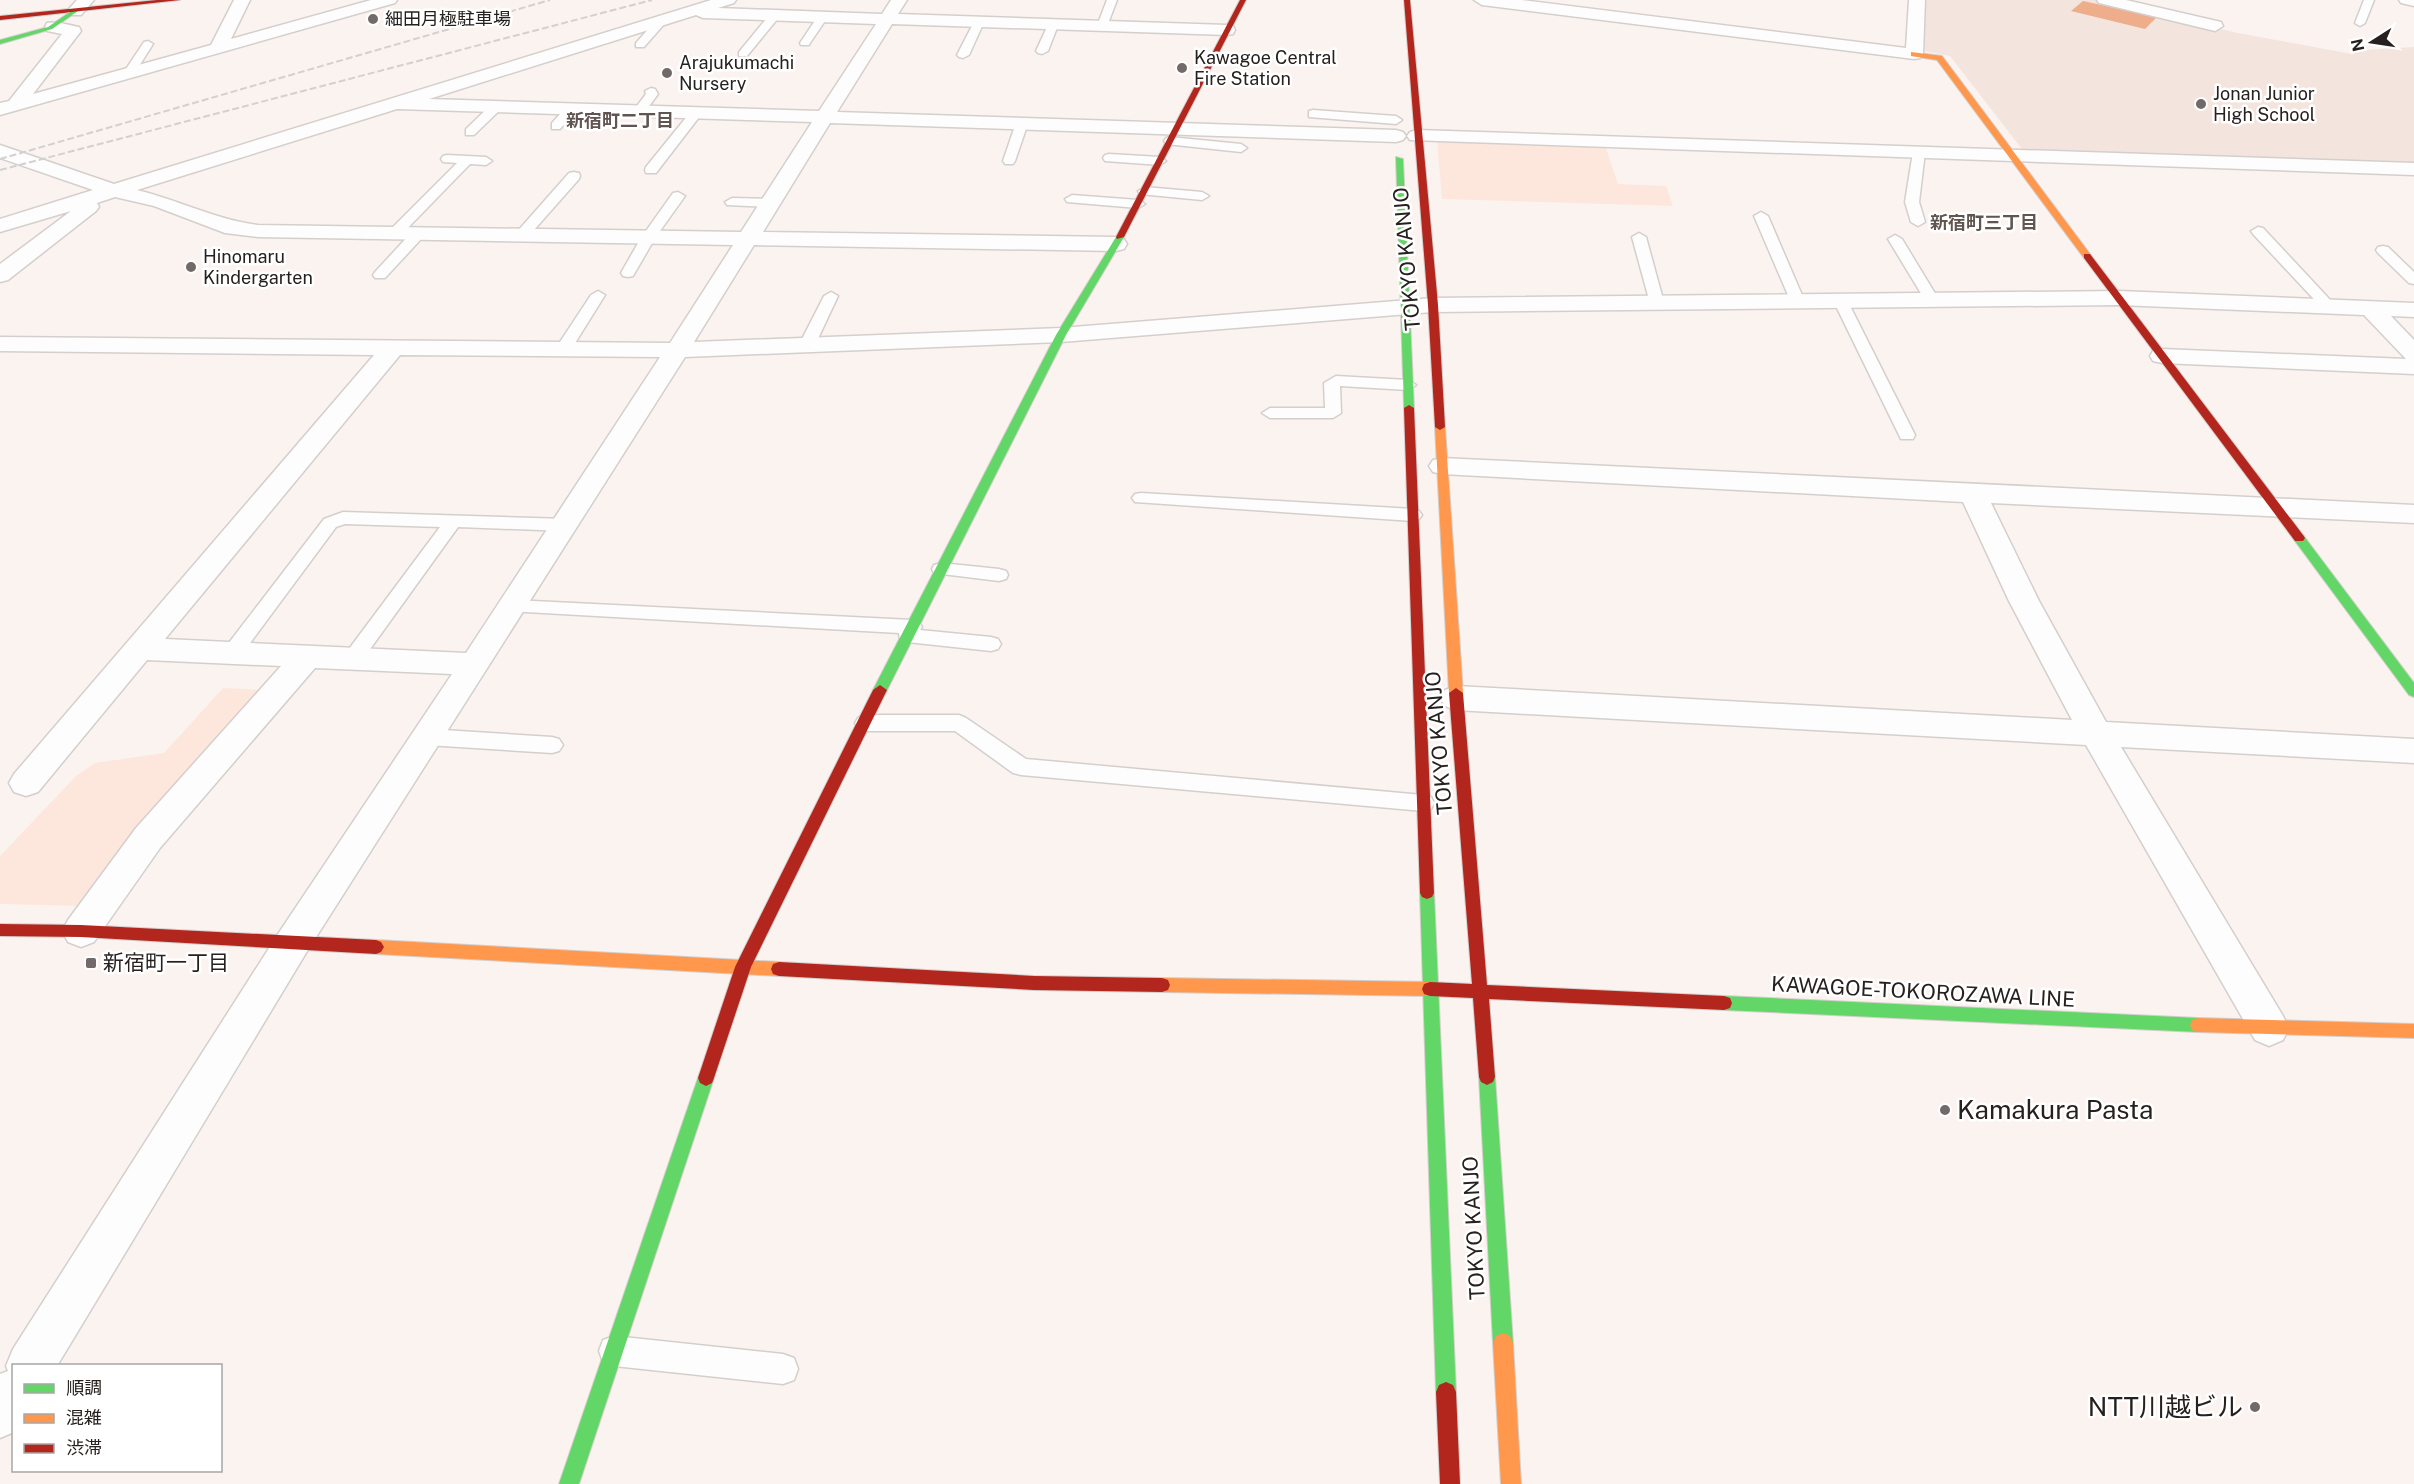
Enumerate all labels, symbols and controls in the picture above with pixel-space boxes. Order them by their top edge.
place label: 細田月極駐車場 [385,8,511,29]
marker: 細田月極駐車場 [366,12,380,26]
north arrow [2342,12,2402,72]
text: N [2347,37,2368,53]
place label: Kawagoe Central Fire Station [1194,47,1337,89]
place label: Arajukumachi Nursery [679,52,794,94]
marker: Kawagoe Central Fire Station [1175,61,1189,75]
marker: Arajukumachi Nursery [660,66,674,80]
place label: Jonan Junior High School [2213,83,2315,125]
marker: Jonan Junior High School [2194,97,2208,111]
district label: 新宿町二丁目 [566,110,674,131]
street label: TOKYO KANJO [1388,186,1425,332]
district label: 新宿町三丁目 [1930,212,2038,233]
place label: Hinomaru Kindergarten [203,246,313,288]
marker: Hinomaru Kindergarten [184,260,198,274]
street label: TOKYO KANJO [1420,670,1457,816]
place label: 新宿町一丁目 [103,950,229,975]
marker: 新宿町一丁目 [84,956,98,970]
street label: KAWAGOE-TOKOROZAWA LINE [1770,971,2076,1012]
place label: Kamakura Pasta [1957,1094,2153,1125]
marker: Kamakura Pasta [1938,1103,1952,1117]
street label: TOKYO KANJO [1457,1156,1490,1300]
legend [12,1364,222,1472]
text: 順調 [66,1377,102,1398]
place label: NTT川越ビル [2088,1391,2243,1422]
marker: NTT川越ビル [2248,1400,2262,1414]
text: 混雑 [66,1407,102,1428]
text: 渋滞 [66,1437,102,1458]

